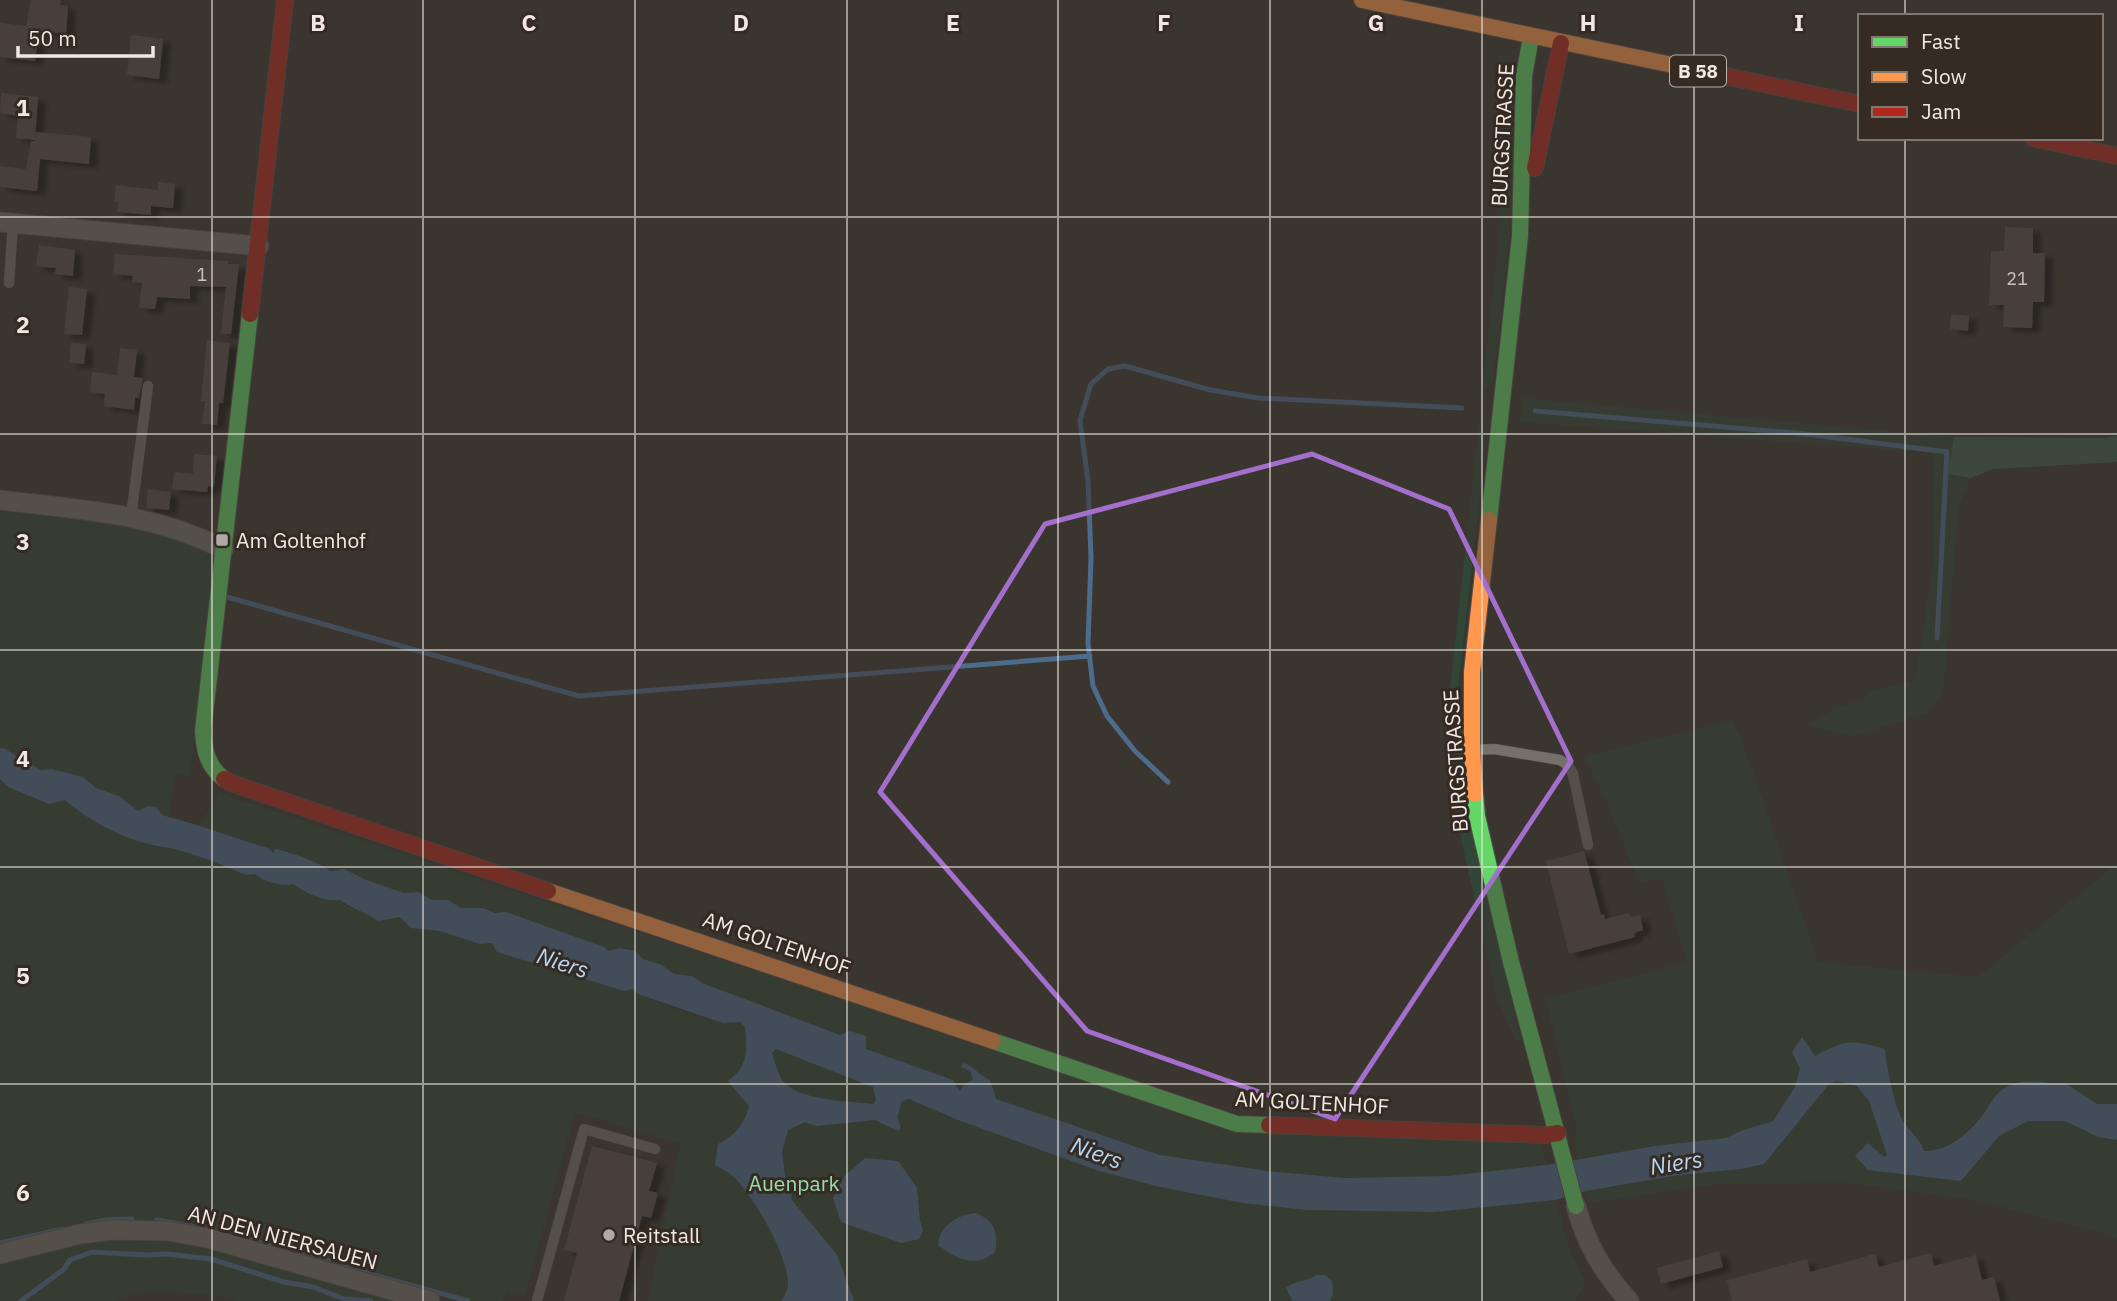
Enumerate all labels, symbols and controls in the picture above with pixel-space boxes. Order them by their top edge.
text: B [310,7,326,37]
text: C [522,7,537,37]
text: D [733,7,749,37]
text: E [946,7,960,37]
text: F [1157,7,1171,37]
text: G [1368,7,1384,37]
text: H [1580,7,1596,37]
text: I [1794,7,1804,37]
scale bar [18,14,152,58]
legend [1858,14,2103,140]
text: 50 m [28,24,77,52]
text: Fast [1921,27,1961,55]
road number: B 58 [1670,55,1726,86]
text: Slow [1921,62,1967,90]
street label: BURGSTRASSE [1484,63,1520,207]
text: 1 [16,92,30,122]
text: Jam [1921,97,1961,125]
house number: 1 [197,263,207,286]
house number: 21 [2006,267,2028,290]
text: 2 [16,309,30,339]
text: 3 [16,526,30,556]
place label: Am Goltenhof [236,526,366,554]
marker: Am Goltenhof [214,532,230,548]
street label: BURGSTRASSE [1436,689,1474,833]
text: 4 [16,743,30,773]
street label: AM GOLTENHOF [699,905,855,981]
water label: Niers [533,940,593,984]
text: 5 [16,960,30,990]
street label: AM GOLTENHOF [1234,1084,1390,1120]
water label: Niers [1067,1129,1127,1175]
water label: Niers [1648,1143,1704,1181]
park label: Auenpark [748,1169,840,1197]
text: 6 [16,1177,30,1207]
street label: AN DEN NIERSAUEN [185,1198,381,1276]
place label: Reitstall [623,1221,701,1249]
marker: Reitstall [601,1227,617,1243]

